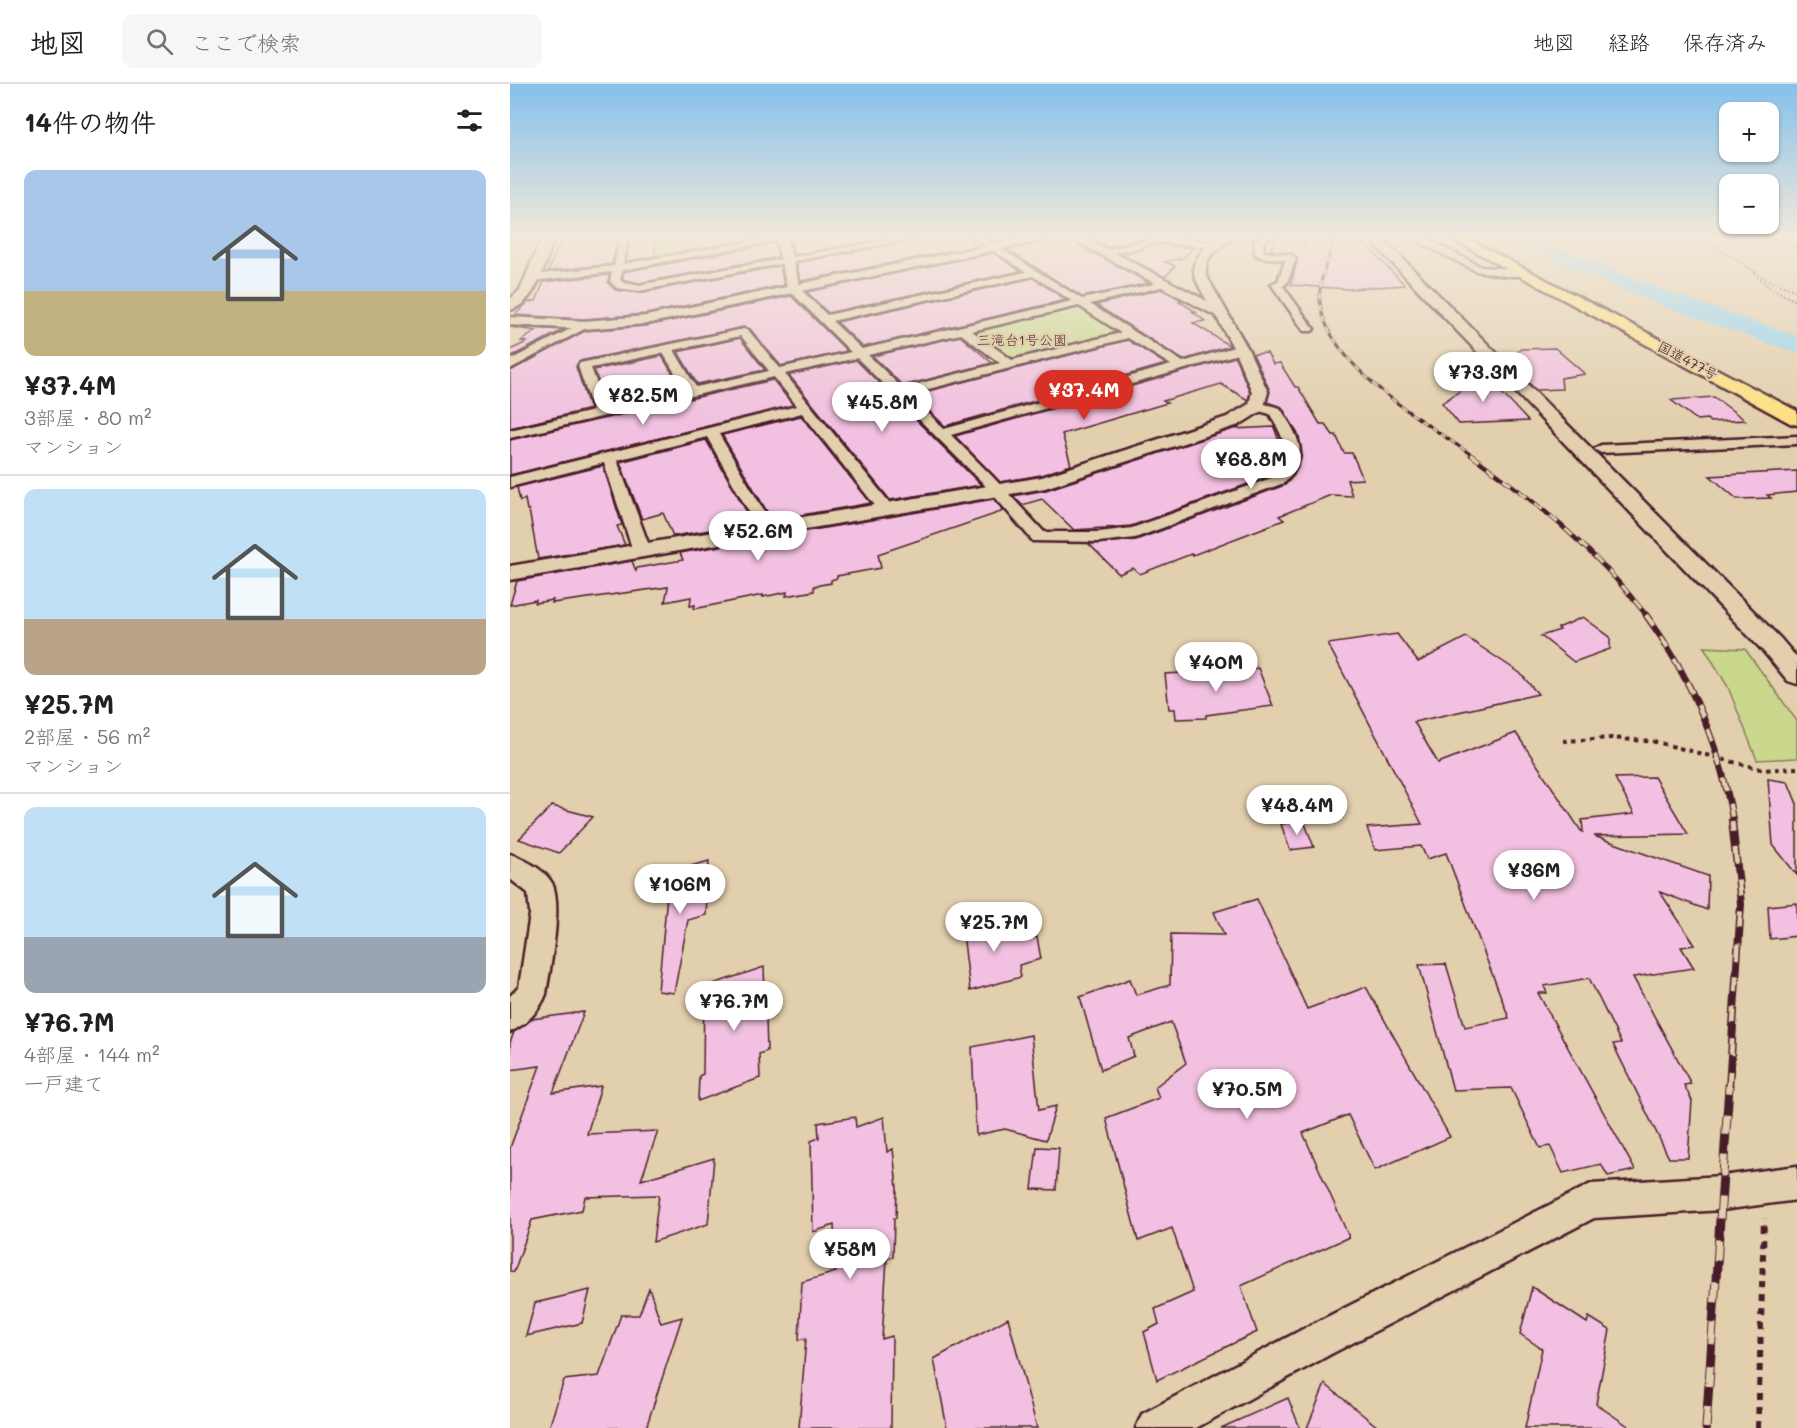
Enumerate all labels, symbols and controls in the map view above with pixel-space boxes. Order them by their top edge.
search box [122,14,542,68]
text: 地図 [30,24,86,60]
icon: search [143,25,176,58]
text: ここで検索 [191,28,301,57]
text: 地図 [1533,28,1575,55]
text: 経路 [1608,28,1650,55]
text: 保存済み [1683,28,1767,55]
map controls [1719,102,1779,234]
button: + [1719,102,1779,162]
icon: filters [453,104,486,137]
text: 14件の物件 [24,105,156,139]
button: − [1719,174,1779,234]
icon: home [201,209,309,317]
park label: 三滝台1号公園 [977,330,1067,349]
street label: 国道477号 [1654,336,1722,384]
pin: ¥73.3M [1434,352,1532,403]
text: ¥73.3M [1448,358,1518,384]
text: ¥37.4M [24,368,117,402]
pin: ¥37.4M [1035,370,1133,421]
pin: ¥82.5M [594,375,692,426]
text: ¥37.4M [1048,376,1120,402]
text: ¥82.5M [608,381,678,407]
pin: ¥45.8M [833,382,931,433]
text: ¥45.8M [846,388,918,414]
text: 3部屋 · 80 m² [24,404,152,430]
text: マンション [24,433,123,459]
pin: ¥68.8M [1202,439,1300,490]
text: ¥68.8M [1215,445,1287,471]
pin: ¥52.6M [709,511,807,562]
text: ¥52.6M [723,517,793,543]
icon: home [201,528,309,636]
pin: ¥40M [1180,642,1252,693]
text: ¥40M [1189,648,1243,674]
text: ¥25.7M [24,687,114,721]
text: 2部屋 · 56 m² [24,723,150,749]
text: マンション [24,752,123,778]
pin: ¥48.4M [1248,785,1346,836]
text: ¥48.4M [1260,791,1334,817]
icon: home [201,846,309,954]
pin: ¥36M [1498,850,1570,901]
text: ¥36M [1507,856,1561,882]
pin: ¥106M [638,864,722,915]
text: ¥106M [648,870,712,896]
pin: ¥25.7M [945,902,1043,953]
text: ¥25.7M [959,908,1029,934]
pin: ¥76.7M [685,981,783,1032]
text: ¥76.7M [699,987,769,1013]
text: ¥76.7M [24,1005,115,1039]
text: 4部屋 · 144 m² [24,1041,160,1067]
pin: ¥70.5M [1198,1069,1296,1120]
text: 一戸建て [24,1070,104,1096]
text: ¥70.5M [1211,1075,1283,1101]
pin: ¥58M [814,1229,886,1280]
text: ¥58M [823,1235,877,1261]

